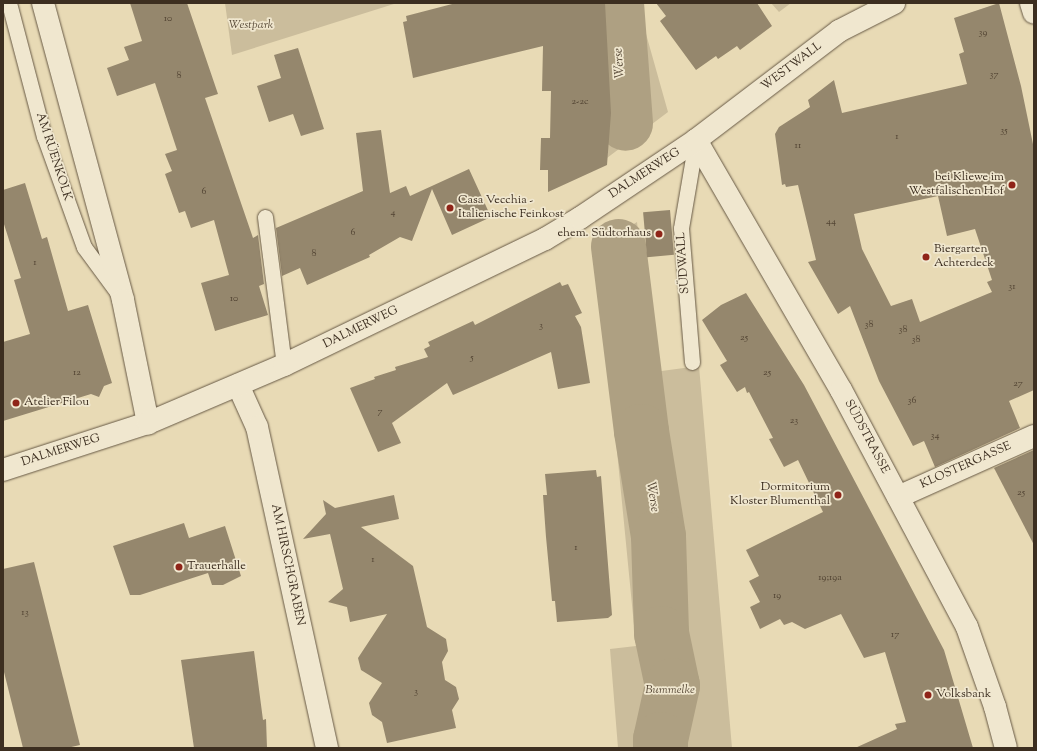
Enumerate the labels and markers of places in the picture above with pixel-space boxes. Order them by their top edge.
place label: bei Kliewe im Westfälischen Hof [909,171,1004,199]
marker: bei Kliewe im Westfälischen Hof [1007,180,1017,190]
place label: Casa Vecchia - Italienische Feinkost [458,194,564,222]
marker: Casa Vecchia - Italienische Feinkost [445,203,455,213]
place label: ehem. Südtorhaus [558,227,651,241]
marker: ehem. Südtorhaus [654,229,664,239]
place label: Biergarten Achterdeck [934,243,994,271]
marker: Biergarten Achterdeck [921,252,931,262]
place label: Atelier Filou [24,396,89,410]
marker: Atelier Filou [11,398,21,408]
place label: Dormitorium Kloster Blumenthal [730,481,830,509]
marker: Dormitorium Kloster Blumenthal [833,490,843,500]
place label: Trauerhalle [187,560,246,574]
marker: Trauerhalle [174,562,184,572]
place label: Volksbank [936,688,991,702]
marker: Volksbank [923,690,933,700]

